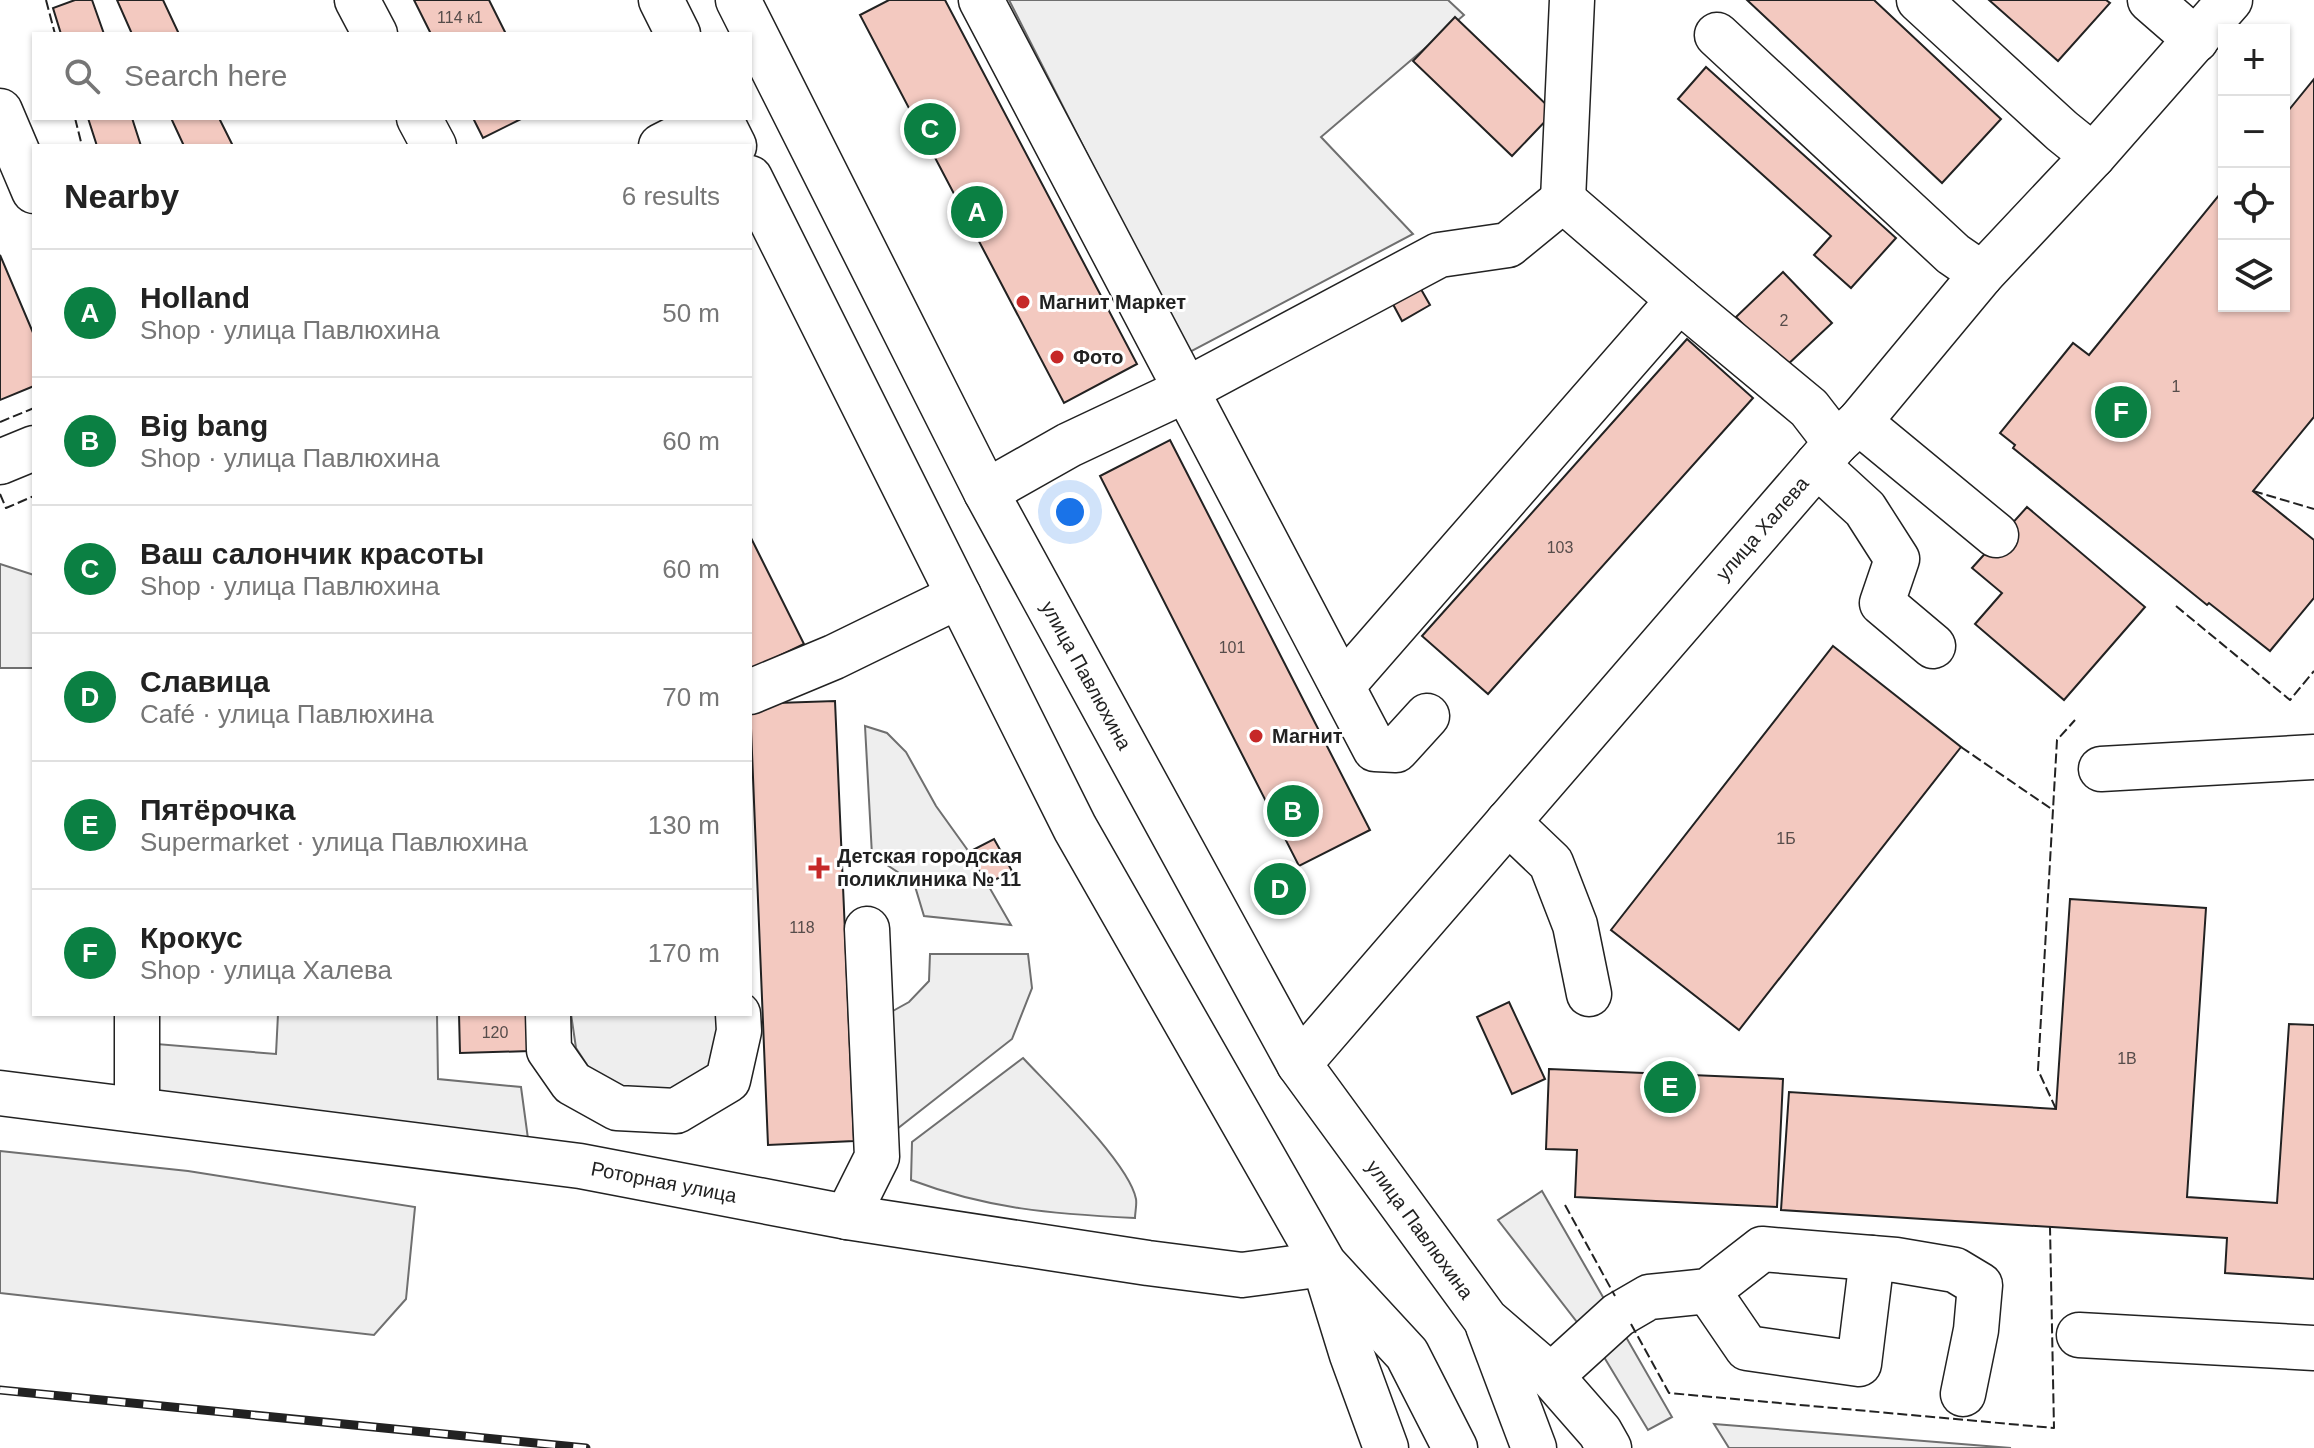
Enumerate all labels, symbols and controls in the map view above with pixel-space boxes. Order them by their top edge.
house number: 114 к1 [437,9,483,26]
map controls [2218,24,2290,312]
button: + [2218,24,2290,96]
search box [32,32,752,120]
icon: search [60,54,104,98]
text: Search here [124,59,287,92]
button: − [2218,96,2290,168]
pin: C [904,99,956,159]
button: locate [2218,168,2290,240]
text: Nearby [64,177,179,215]
text: 6 results [622,181,720,211]
pin: A [951,182,1003,242]
button: layers [2218,240,2290,312]
text: Holland [140,281,250,314]
place label: Магнит Маркет [1039,291,1186,313]
marker: Магнит Маркет [1014,293,1032,311]
text: A [81,298,99,328]
text: 50 m [662,298,720,328]
house number: 2 [1780,312,1789,329]
text: Shop · улица Павлюхина [140,315,440,345]
place label: Фото [1073,346,1124,368]
marker: Фото [1048,348,1066,366]
house number: 1 [2172,378,2181,395]
pin: F [2095,382,2147,442]
text: Big bang [140,409,268,442]
text: B [81,426,99,456]
text: 60 m [662,426,720,456]
text: Shop · улица Павлюхина [140,443,440,473]
street label: улица Халева [1711,472,1813,585]
your location [1050,492,1090,532]
text: Ваш салончик красоты [140,537,484,570]
house number: 103 [1547,539,1573,556]
text: C [81,554,99,584]
text: 60 m [662,554,720,584]
text: Shop · улица Павлюхина [140,571,440,601]
street label: улица Павлюхина [1037,597,1136,754]
house number: 101 [1219,639,1245,656]
text: Славица [140,665,270,698]
text: D [81,682,99,712]
text: 70 m [662,682,720,712]
text: Café · улица Павлюхина [140,699,434,729]
place label: Магнит [1272,725,1343,747]
marker: Магнит [1247,727,1265,745]
pin: B [1267,781,1319,841]
text: Пятёрочка [140,793,295,826]
text: E [81,810,99,840]
text: 130 m [648,810,720,840]
text: Supermarket · улица Павлюхина [140,827,528,857]
house number: 1Б [1776,830,1796,847]
place label: Детская городская поликлиника № 11 [837,845,1022,890]
marker: Детская городская поликлиника № 11 [808,857,830,879]
pin: D [1254,859,1306,919]
house number: 118 [789,919,815,936]
text: Крокус [140,921,243,954]
text: F [82,938,98,968]
text: 170 m [648,938,720,968]
text: Shop · улица Халева [140,955,392,985]
house number: 120 [482,1024,508,1041]
house number: 1В [2117,1050,2137,1067]
pin: E [1644,1057,1696,1117]
street label: улица Павлюхина [1362,1156,1478,1304]
street label: Роторная улица [589,1157,739,1207]

